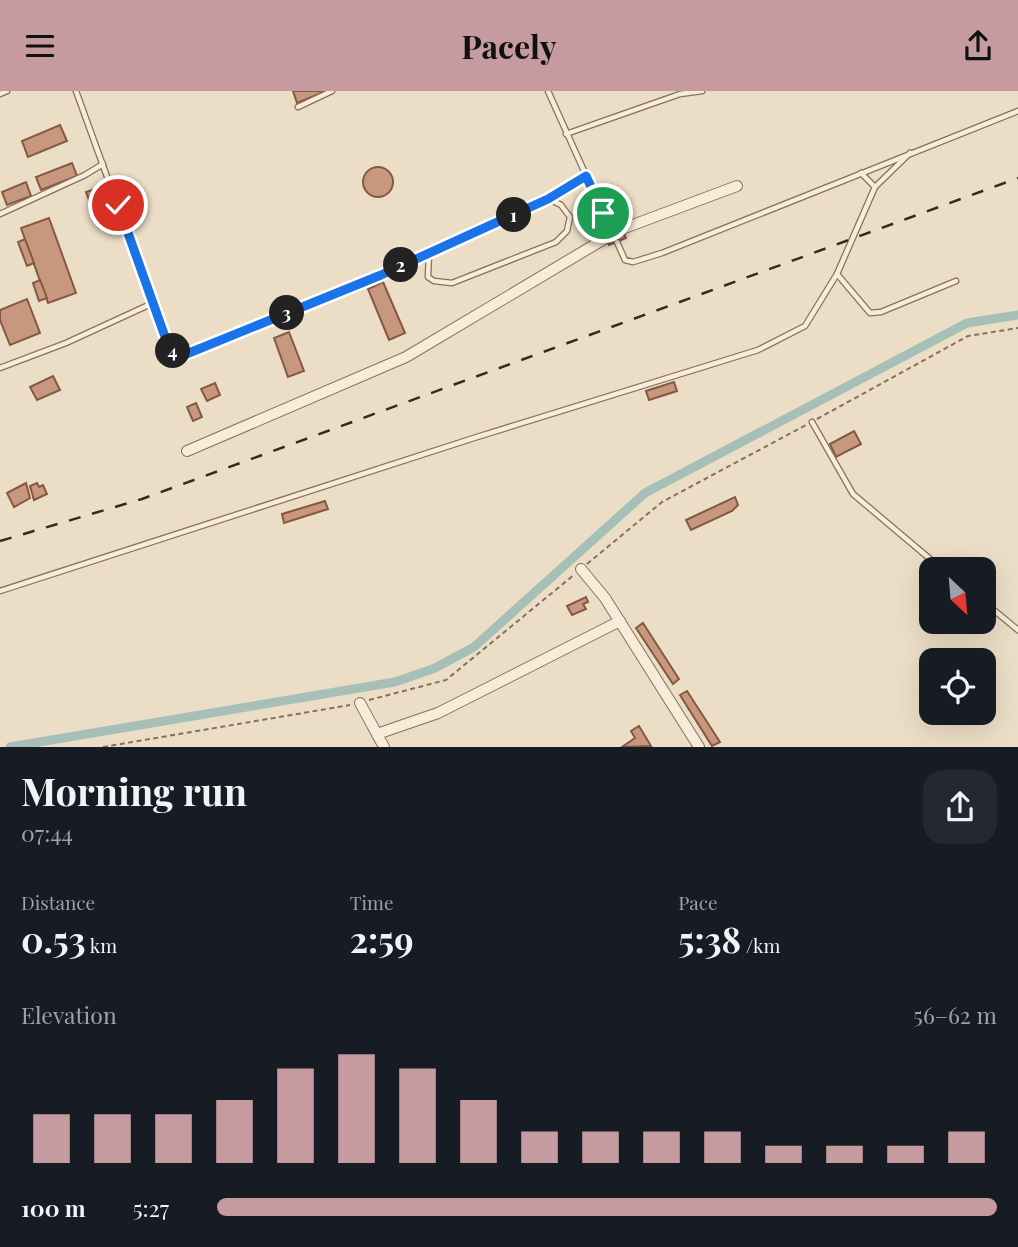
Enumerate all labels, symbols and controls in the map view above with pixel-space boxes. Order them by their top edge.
text: Pacely [461,24,557,67]
icon: menu [21,27,59,65]
icon: share [959,27,997,65]
pin [88,175,148,235]
pin [573,183,633,243]
icon: check [99,186,137,224]
icon: arrive [584,194,622,232]
pin: 1 [496,197,532,233]
text: 1 [510,201,517,227]
pin: 2 [384,247,418,283]
text: 2 [396,251,405,277]
pin: 3 [270,295,304,331]
text: 3 [282,299,291,325]
pin: 4 [156,334,190,369]
text: 4 [167,337,178,363]
north arrow [919,557,996,633]
map controls [919,557,996,725]
button: locate [919,648,996,725]
text: Morning run [21,765,247,816]
button: share [923,770,997,844]
text: 07:44 [21,817,73,848]
text: Distance [21,889,95,915]
text: Time [350,889,394,915]
text: Pace [678,889,718,915]
text: 0.53 [21,915,86,962]
text: 2:59 [350,915,414,962]
text: 5:38 [678,915,741,962]
text: km [86,932,117,958]
text: /km [741,932,780,958]
text: Elevation [21,999,117,1030]
text: 56–62 m [913,999,997,1030]
text: 100 m [21,1192,86,1223]
text: 5:27 [133,1192,169,1223]

